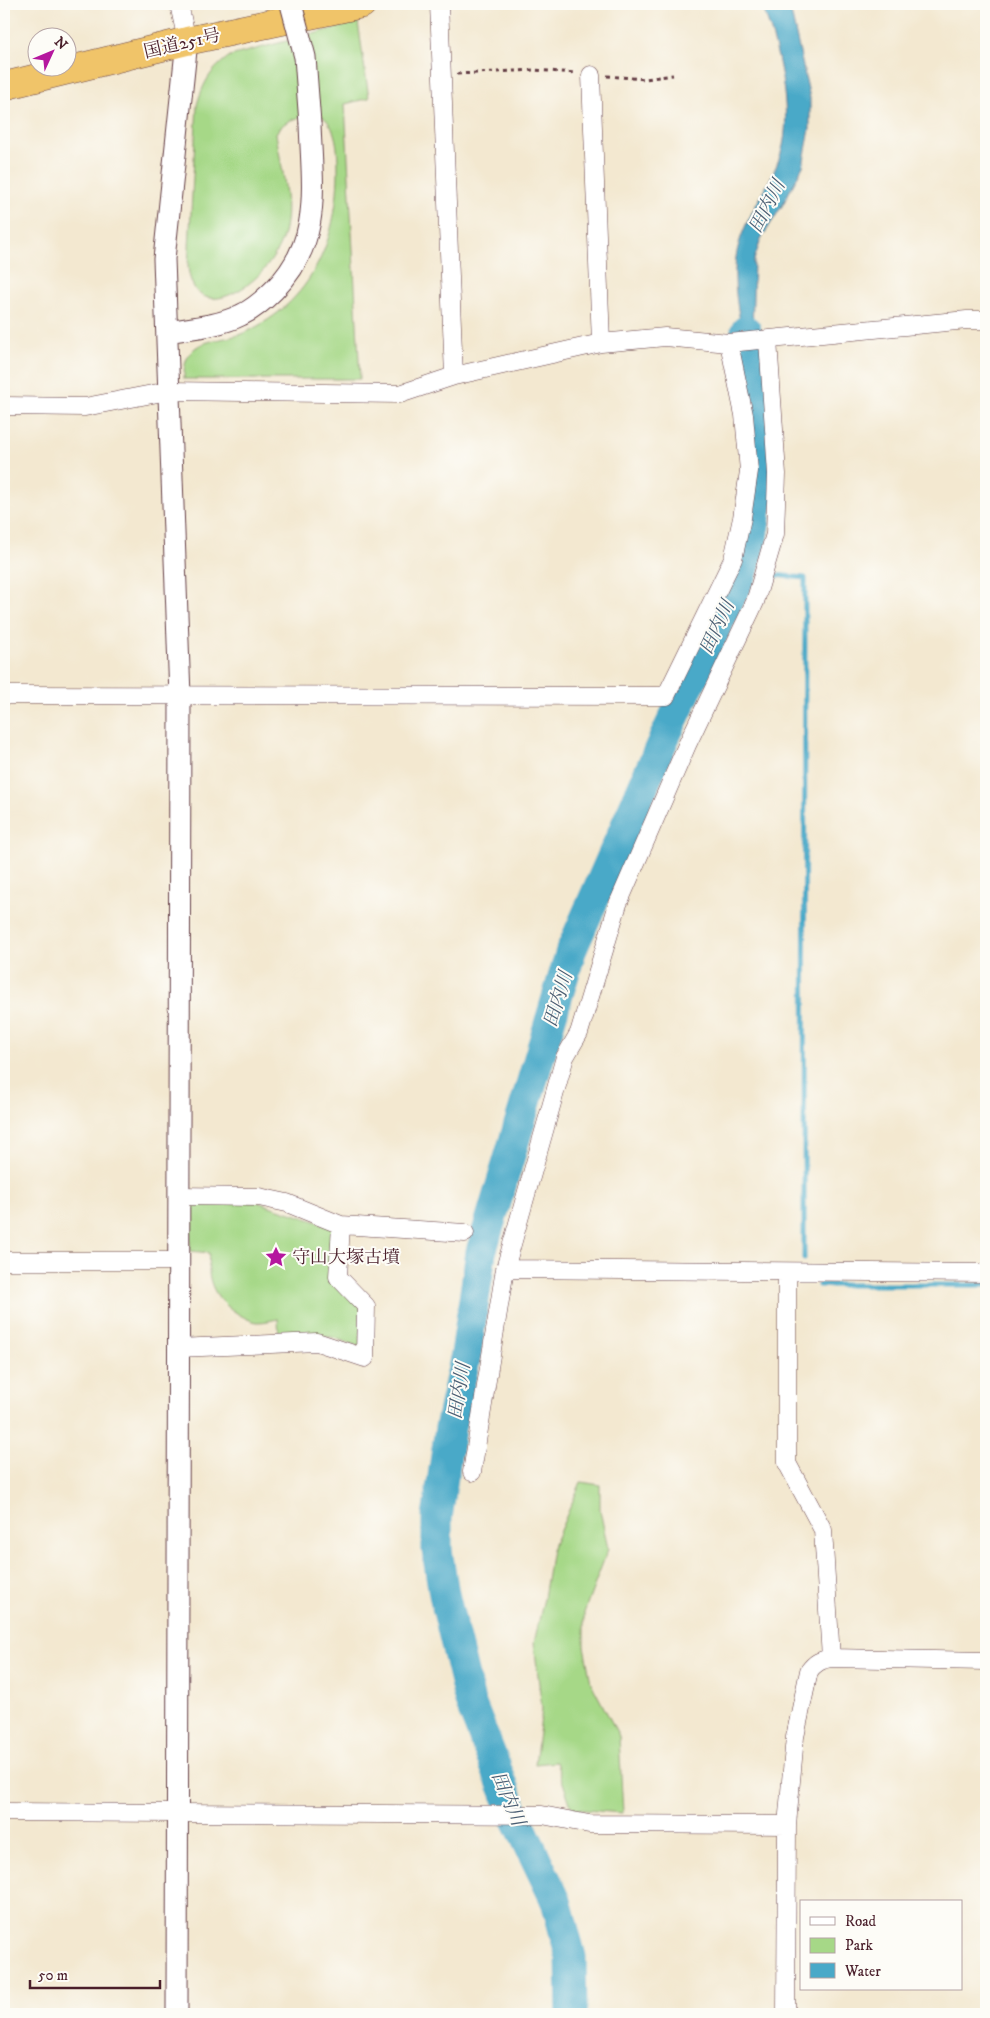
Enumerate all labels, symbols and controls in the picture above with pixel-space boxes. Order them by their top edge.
street label: 国道251号 [142,24,223,63]
north arrow [28,28,78,78]
text: N [50,33,71,54]
water label: 田内川 [744,174,791,237]
water label: 田内川 [695,595,741,658]
water label: 田内川 [539,967,578,1030]
place icon: 守山大塚古墳 [263,1244,289,1270]
place label: 守山大塚古墳 [292,1247,400,1269]
water label: 田内川 [444,1359,476,1421]
water label: 田内川 [486,1768,530,1831]
legend [800,1900,962,1990]
text: Road [845,1912,877,1931]
text: Park [845,1936,874,1955]
scale bar [30,1958,160,1990]
text: Water [844,1962,881,1981]
text: 50 m [38,1966,68,1985]

